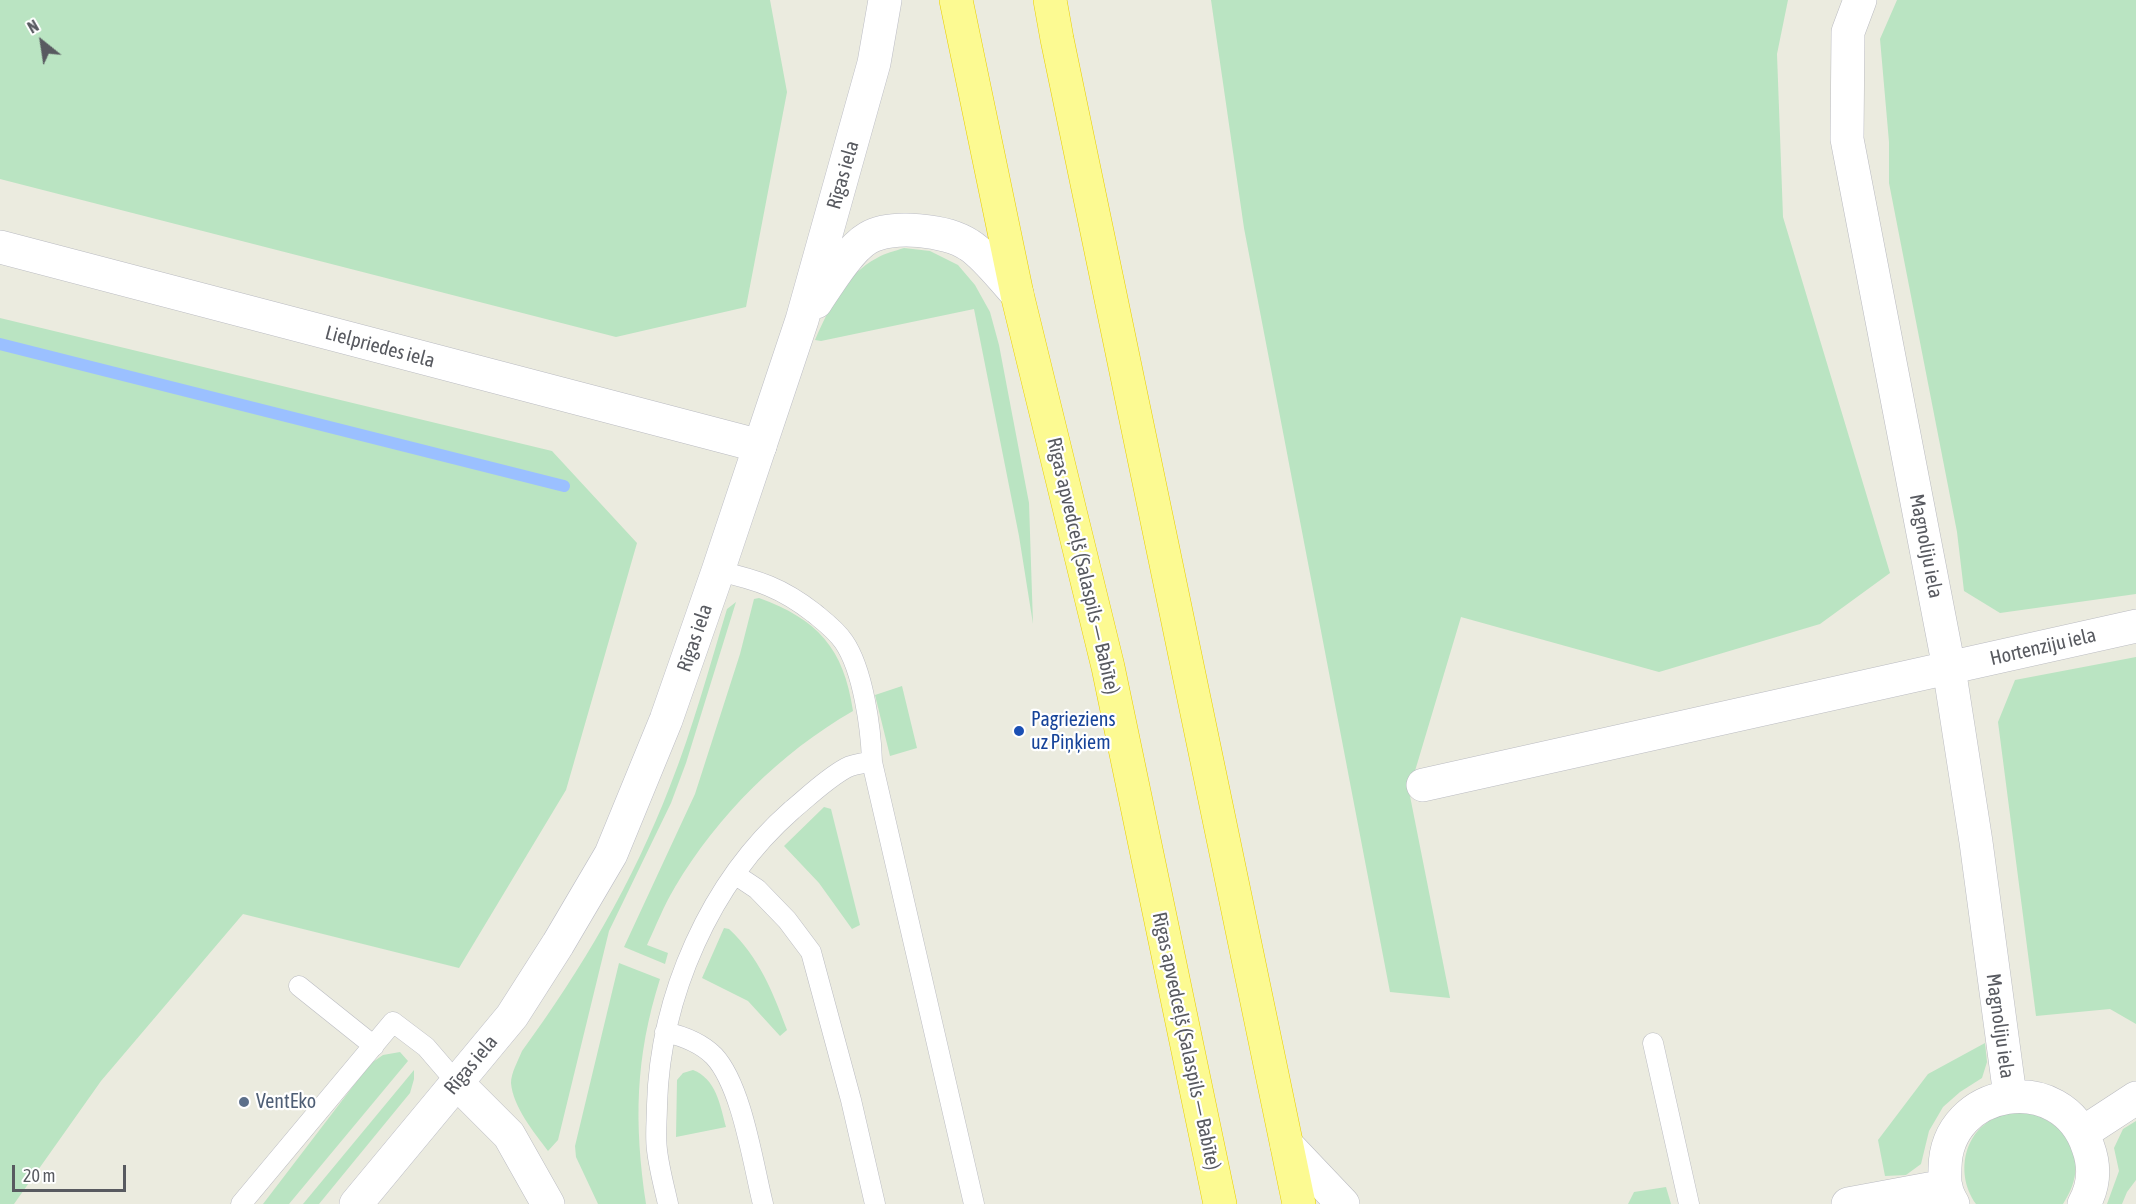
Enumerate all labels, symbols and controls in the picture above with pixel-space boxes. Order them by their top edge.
north arrow [12,12,72,72]
text: N [24,16,42,37]
street label: Rīgas iela [822,138,864,212]
street label: Lielpriedes iela [323,321,437,373]
street label: Rīgas apvedceļš (Salaspils — Babīte) [1042,435,1124,697]
street label: Magnoliju iela [1904,492,1948,600]
street label: Rīgas iela [672,601,718,675]
street label: Hortenziju iela [1988,623,2098,671]
place label: Pagrieziens uz Piņķiem [1031,708,1116,755]
marker: Pagrieziens uz Piņķiem [1012,724,1026,738]
street label: Rīgas apvedceļš (Salaspils — Babīte) [1147,910,1225,1172]
street label: Magnoliju iela [1981,972,2019,1080]
street label: Rīgas iela [439,1030,503,1100]
place label: VentEko [256,1090,316,1114]
marker: VentEko [237,1095,251,1109]
scale bar [15,1153,129,1191]
text: 20 m [23,1165,55,1186]

